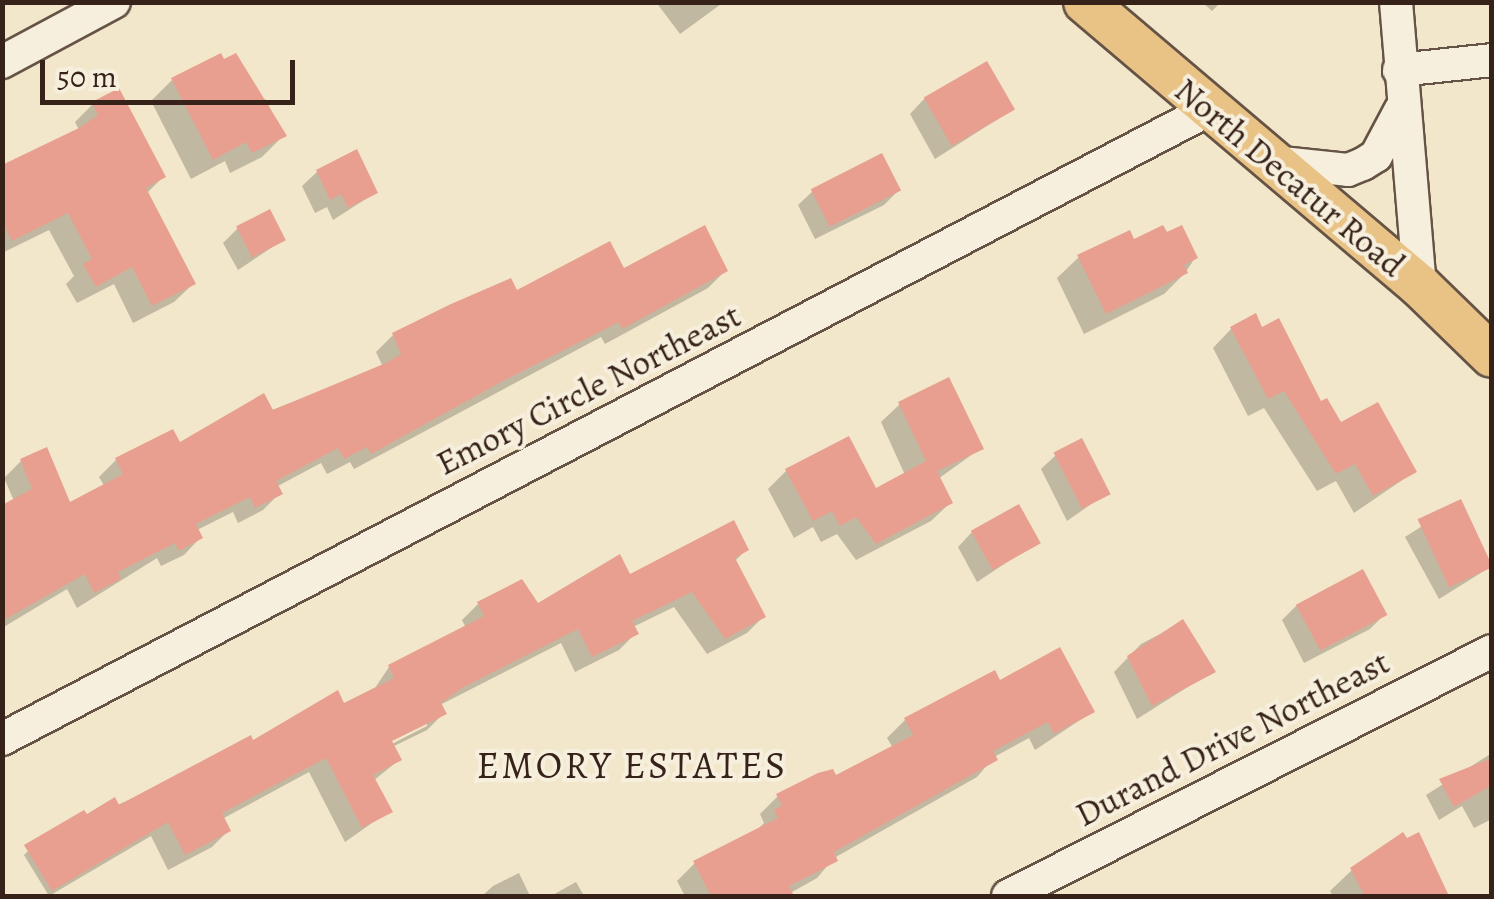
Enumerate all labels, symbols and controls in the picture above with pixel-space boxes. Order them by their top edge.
scale bar [45,40,300,102]
text: 50 m [57,57,117,97]
street label: North Decatur Road [1166,69,1414,285]
street label: Emory Circle Northeast [429,294,747,484]
street label: Durand Drive Northeast [1068,641,1396,835]
district label: EMORY ESTATES [476,743,788,789]

